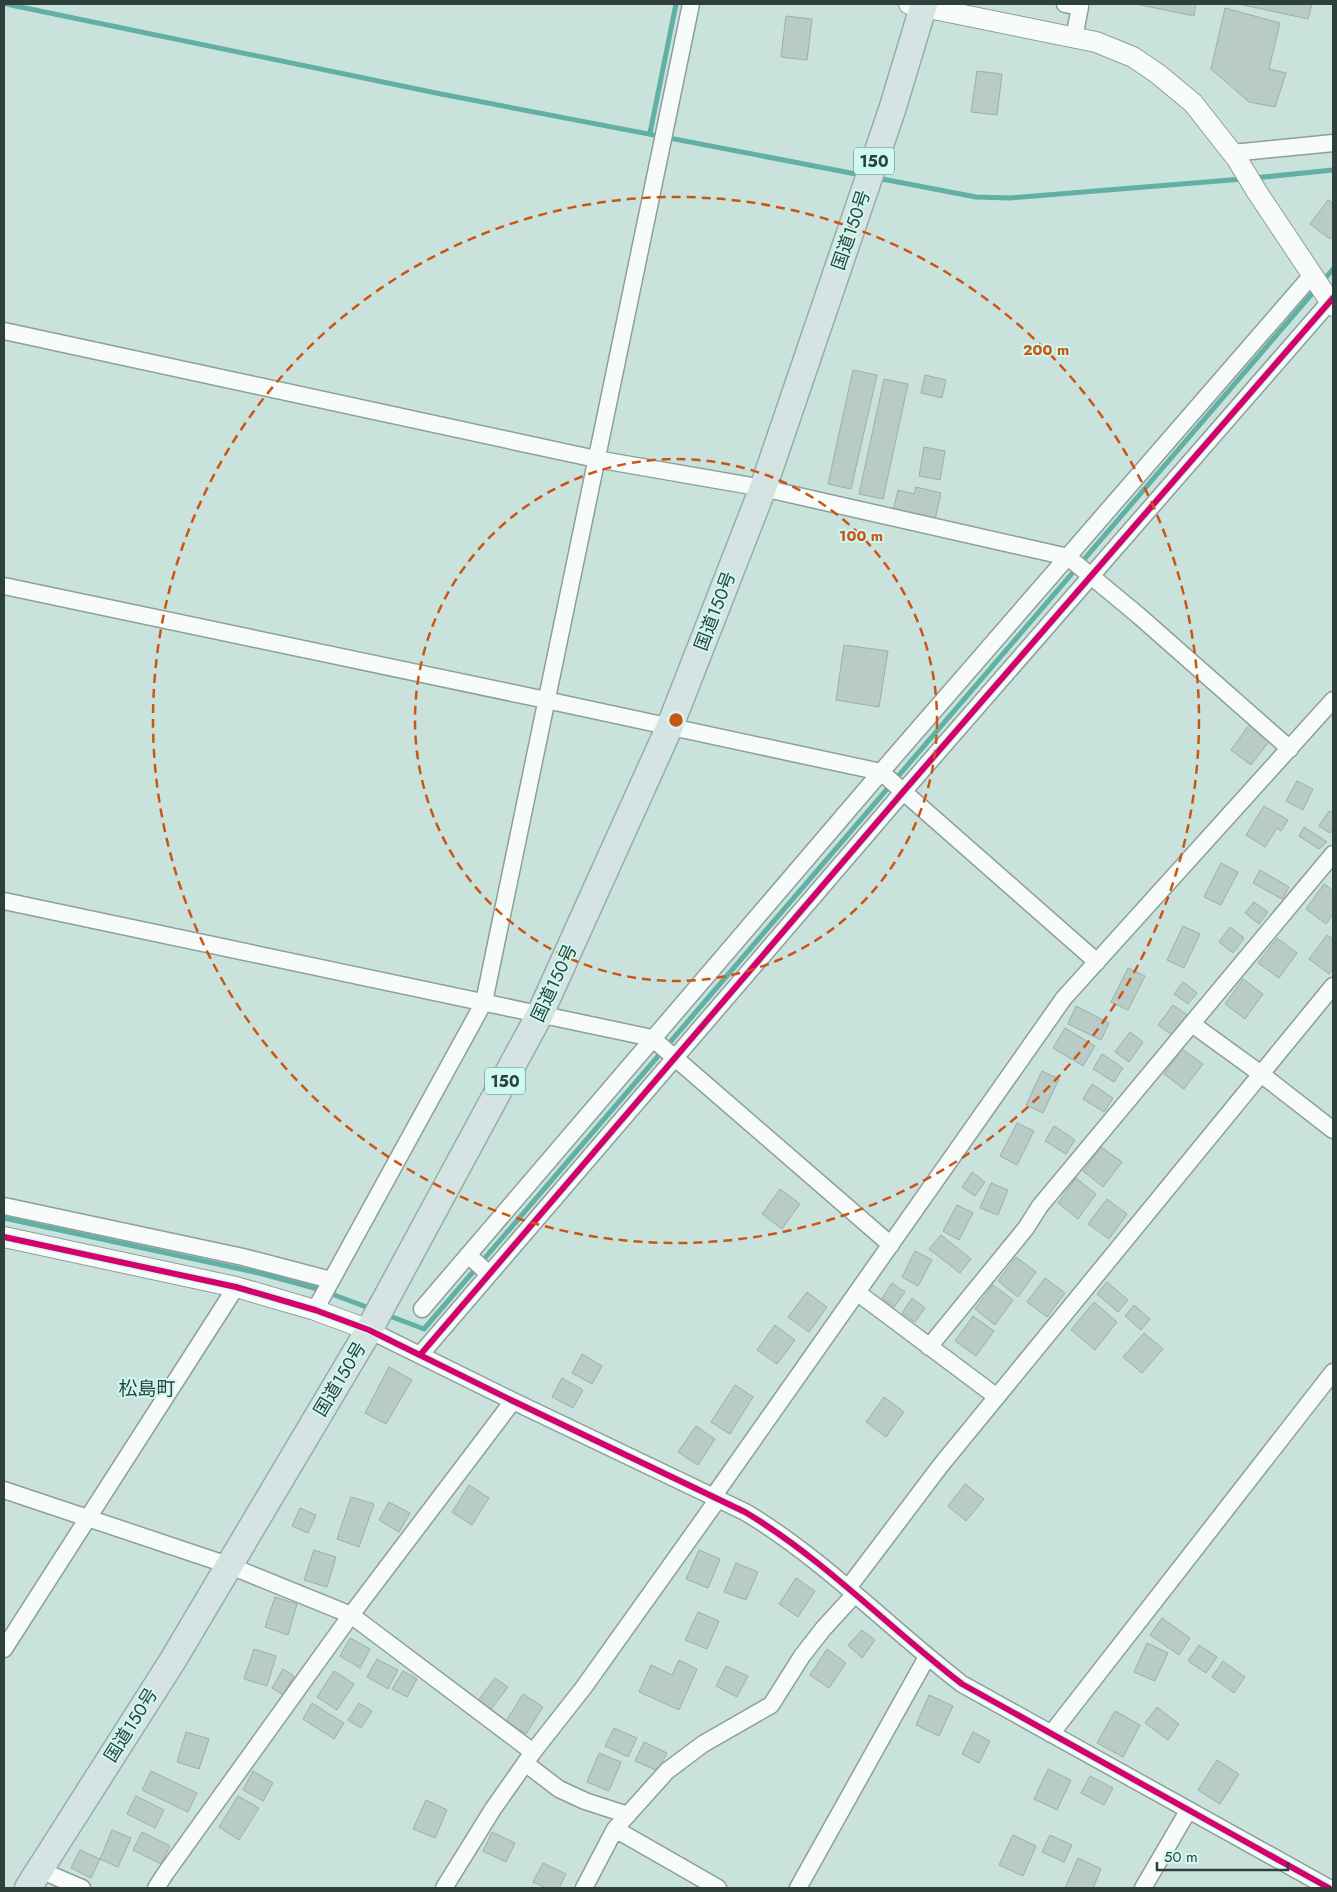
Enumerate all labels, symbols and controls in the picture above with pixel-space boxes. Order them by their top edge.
road number: 150 [854,148,894,175]
street label: 国道150号 [825,186,877,274]
text: 200 m [1023,339,1069,361]
text: 100 m [839,525,883,547]
street label: 国道150号 [688,568,742,654]
centre of rings [667,711,685,729]
street label: 国道150号 [525,940,583,1026]
road number: 150 [485,1068,525,1094]
street label: 国道150号 [307,1337,373,1421]
district label: 松島町 [118,1375,176,1402]
street label: 国道150号 [98,1683,164,1767]
scale bar [1157,1840,1288,1872]
text: 50 m [1164,1846,1198,1868]

